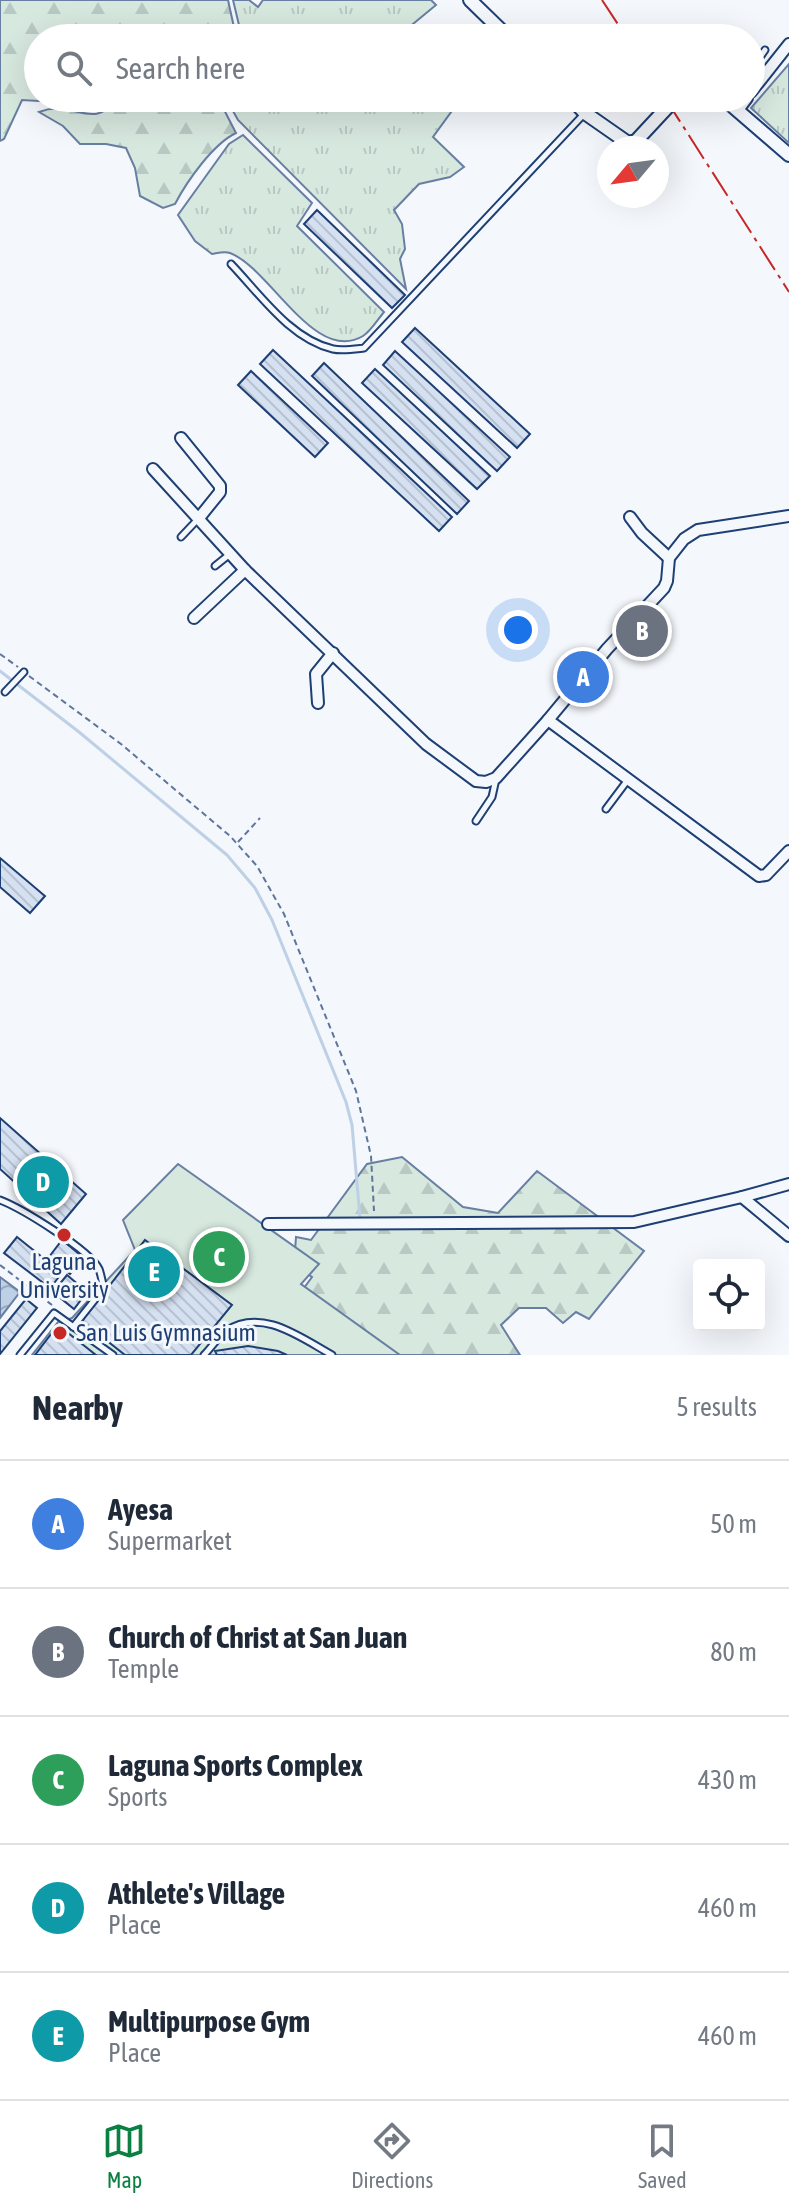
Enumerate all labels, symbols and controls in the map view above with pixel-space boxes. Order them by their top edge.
search box [24,24,765,112]
icon: search [52,46,96,90]
text: Search here [116,51,245,85]
north arrow [597,136,669,208]
pin: B [616,601,668,661]
your location [498,610,538,650]
pin: A [557,647,609,707]
pin: D [17,1152,69,1212]
marker: Laguna University [55,1226,73,1244]
pin: C [193,1227,245,1287]
pin: E [128,1242,180,1302]
place label: Laguna University [19,1248,109,1303]
map controls [693,1259,765,1331]
button: locate [693,1259,765,1331]
place label: San Luis Gymnasium [76,1319,256,1346]
marker: San Luis Gymnasium [51,1324,69,1342]
text: Nearby [32,1388,123,1427]
text: 5 results [676,1392,757,1422]
text: Ayesa [108,1492,173,1526]
text: A [52,1509,64,1539]
text: 50 m [710,1509,757,1539]
text: Supermarket [108,1526,232,1556]
text: Church of Christ at San Juan [108,1620,407,1654]
text: B [52,1637,64,1667]
text: 80 m [710,1637,757,1667]
text: Temple [108,1654,179,1684]
text: Laguna Sports Complex [108,1748,363,1782]
text: C [52,1765,64,1795]
text: 430 m [698,1765,757,1795]
text: Sports [108,1782,168,1812]
text: Athlete's Village [108,1876,285,1910]
text: D [51,1893,65,1923]
text: 460 m [698,1893,757,1923]
text: Place [108,1910,161,1940]
text: Multipurpose Gym [108,2004,310,2038]
text: E [52,2021,64,2051]
text: 460 m [698,2021,757,2051]
text: Place [108,2038,161,2068]
tab: Map [102,2119,146,2193]
tab: Directions [351,2119,433,2193]
tab: Saved [638,2119,687,2193]

